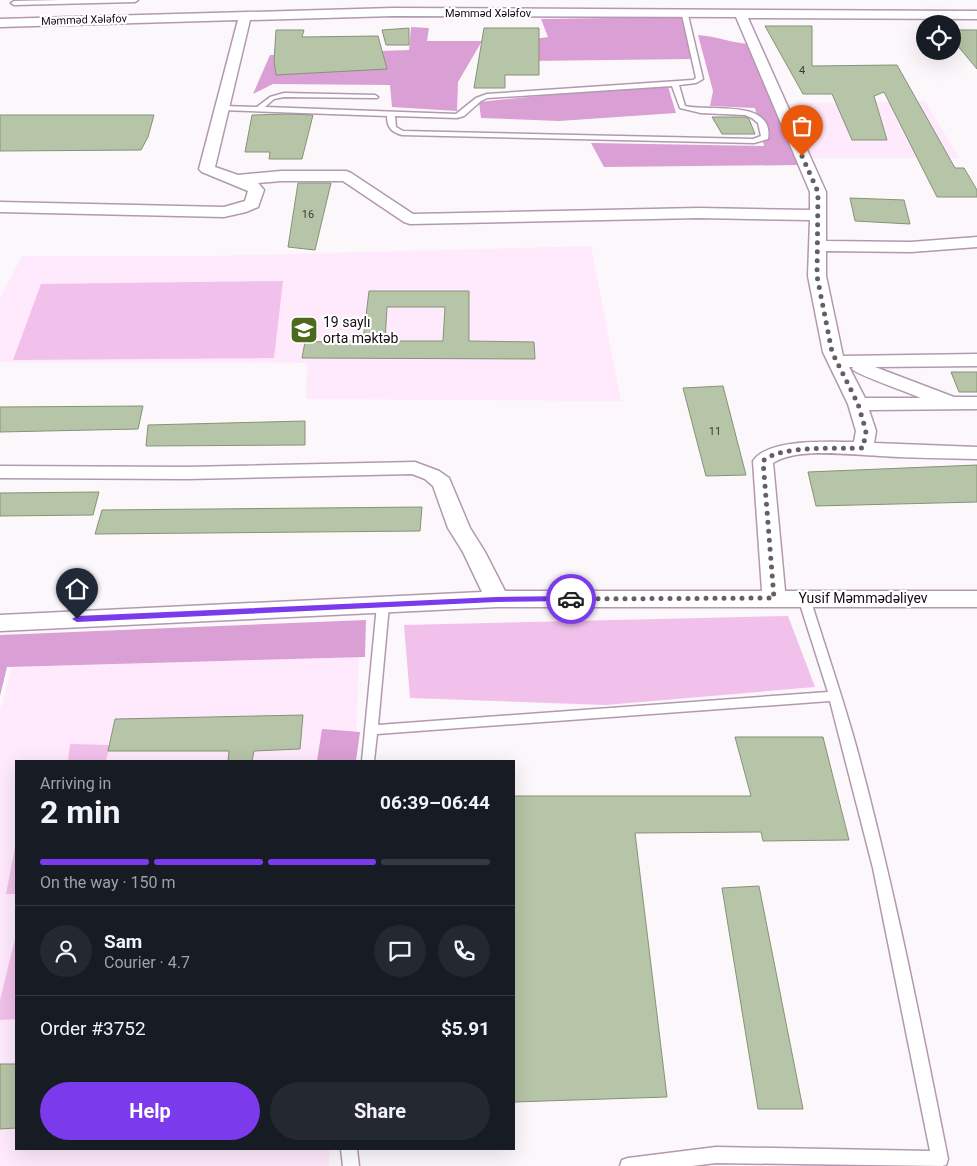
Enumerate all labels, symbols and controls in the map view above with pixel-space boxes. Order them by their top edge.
street label: Məmməd Xələfov [445,7,532,20]
street label: Məmməd Xələfov [41,12,128,28]
map controls [916,15,961,60]
button: locate [916,15,961,60]
house number: 4 [799,64,805,77]
pin [781,105,823,156]
icon: bag [788,112,816,140]
house number: 16 [302,208,314,221]
place label: 19 saylı orta məktəb [323,314,398,346]
school or university icon: 19 saylı orta məktəb [289,315,319,345]
house number: 11 [709,425,721,438]
pin [56,568,98,619]
courier [546,574,596,624]
icon: home [63,575,91,603]
icon: car [557,585,585,613]
street label: Yusif Məmmədəliyev [798,590,928,606]
text: Arriving in [40,774,111,793]
text: 06:39–06:44 [380,791,490,814]
text: 2 min [40,793,120,831]
text: On the way · 150 m [40,873,176,892]
button: person [40,925,92,977]
button: chat [374,925,426,977]
button: phone [438,925,490,977]
text: Sam [104,930,142,953]
text: Courier · 4.7 [104,953,190,972]
text: Order #3752 [40,1017,146,1040]
text: $5.91 [441,1017,490,1040]
button: Help [40,1082,260,1140]
button: Share [270,1082,490,1140]

